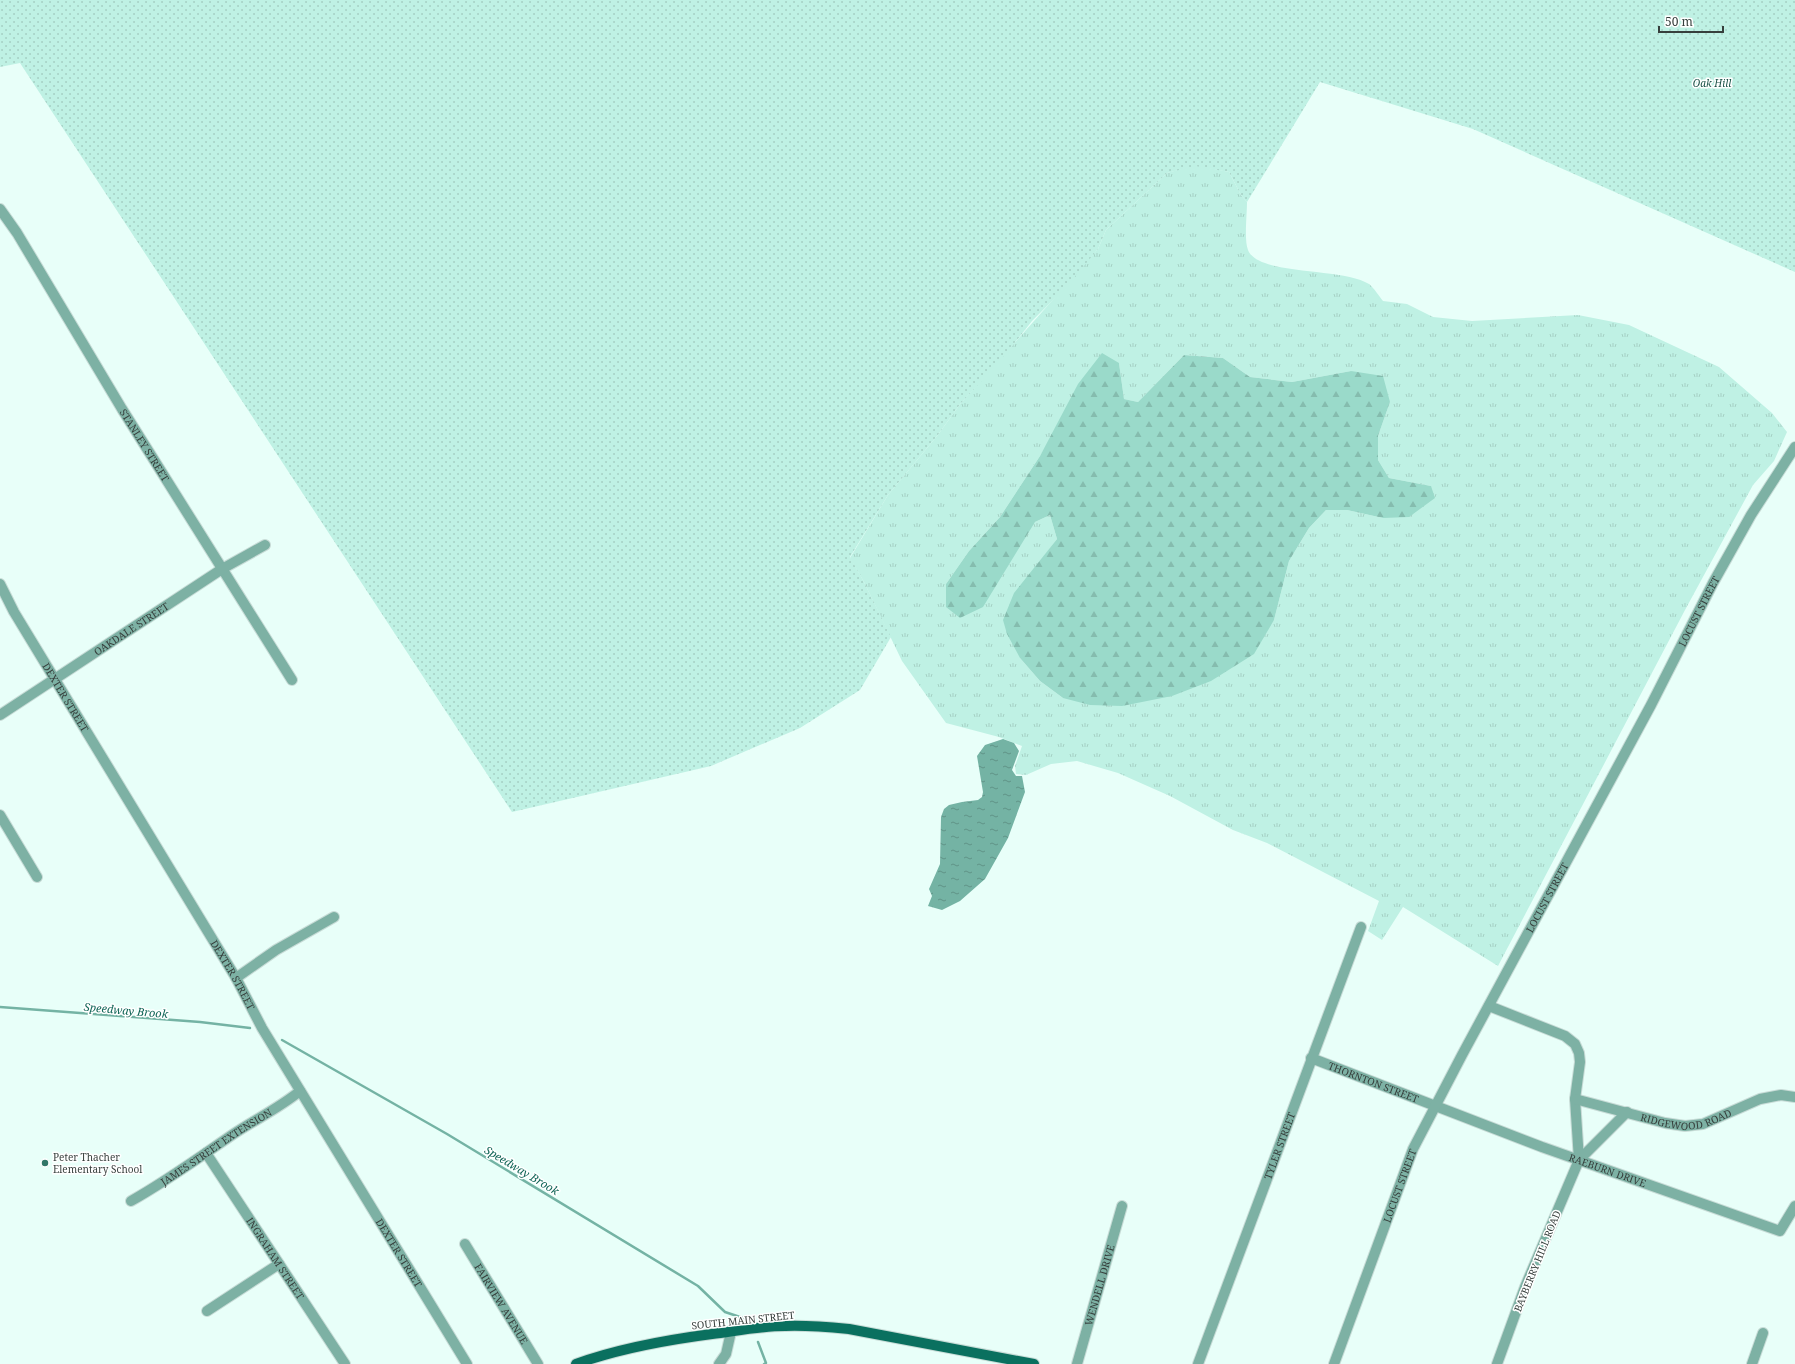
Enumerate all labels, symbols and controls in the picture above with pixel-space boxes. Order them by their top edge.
scale bar [1659,8,1723,34]
text: 50 m [1665,13,1693,30]
park label: Oak Hill [1693,76,1731,90]
street label: STANLEY STREET [117,406,173,484]
street label: LOCUST STREET [1675,573,1723,649]
street label: OAKDALE STREET [91,599,171,659]
street label: DEXTER STREET [39,660,92,734]
street label: LOCUST STREET [1522,860,1572,935]
street label: DEXTER STREET [207,937,258,1012]
water label: Speedway Brook [83,999,169,1021]
street label: THORNTON STREET [1326,1058,1421,1106]
street label: JAMES STREET EXTENSION [157,1105,275,1189]
street label: RIDGEWOOD ROAD [1639,1105,1734,1133]
street label: TYLER STREET [1261,1110,1298,1181]
water label: Speedway Brook [482,1142,563,1199]
street label: LOCUST STREET [1380,1147,1419,1224]
place label: Peter Thacher Elementary School [53,1150,142,1176]
street label: RAEBURN DRIVE [1567,1150,1648,1190]
marker: Peter Thacher Elementary School [40,1158,50,1168]
street label: BAYBERRY HILL ROAD [1510,1208,1564,1314]
street label: INGRAHAM STREET [243,1214,307,1302]
street label: DEXTER STREET [373,1216,425,1290]
street label: WENDELL DRIVE [1081,1243,1118,1327]
street label: FAIRVIEW AVENUE [471,1261,531,1347]
street label: SOUTH MAIN STREET [691,1308,795,1332]

